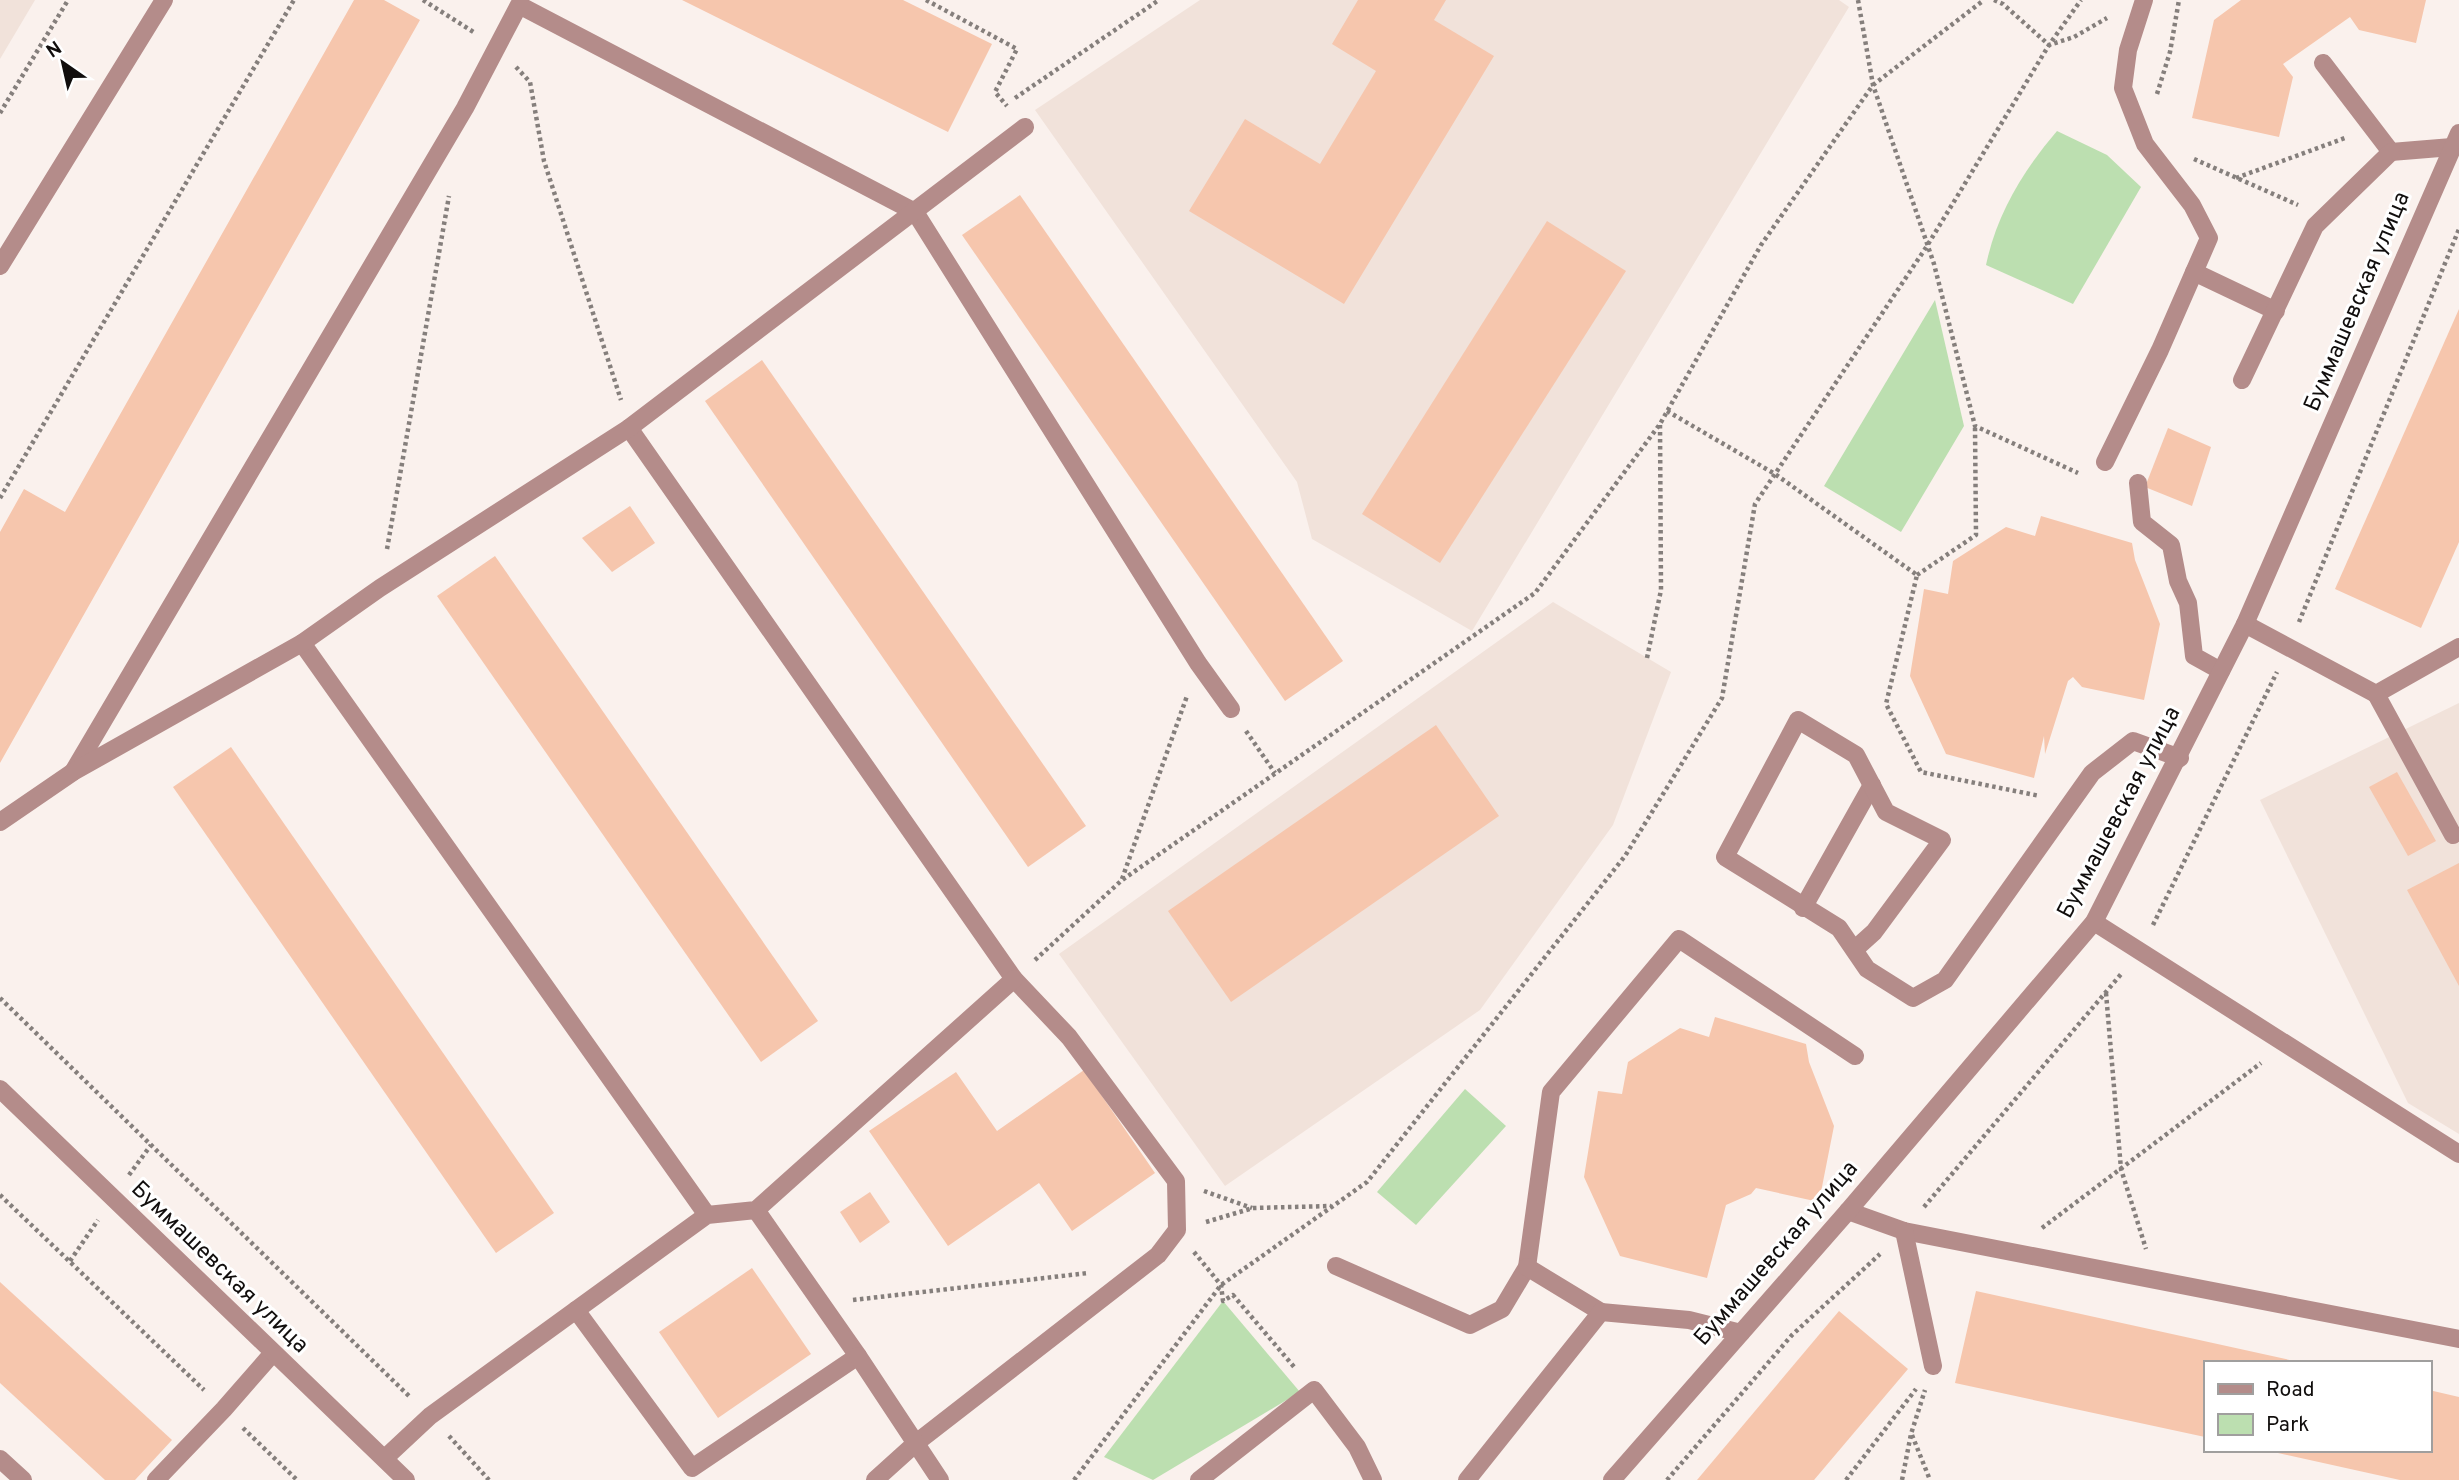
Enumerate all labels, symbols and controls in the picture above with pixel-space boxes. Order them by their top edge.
north arrow [28,28,98,98]
text: N [42,37,67,64]
street label: Буммашевская улица [2299,188,2417,416]
street label: Буммашевская улица [2052,702,2188,924]
street label: Буммашевская улица [1689,1155,1865,1353]
street label: Буммашевская улица [124,1176,314,1360]
legend [2204,1361,2431,1452]
text: Road [2266,1377,2315,1404]
text: Park [2266,1412,2309,1439]

